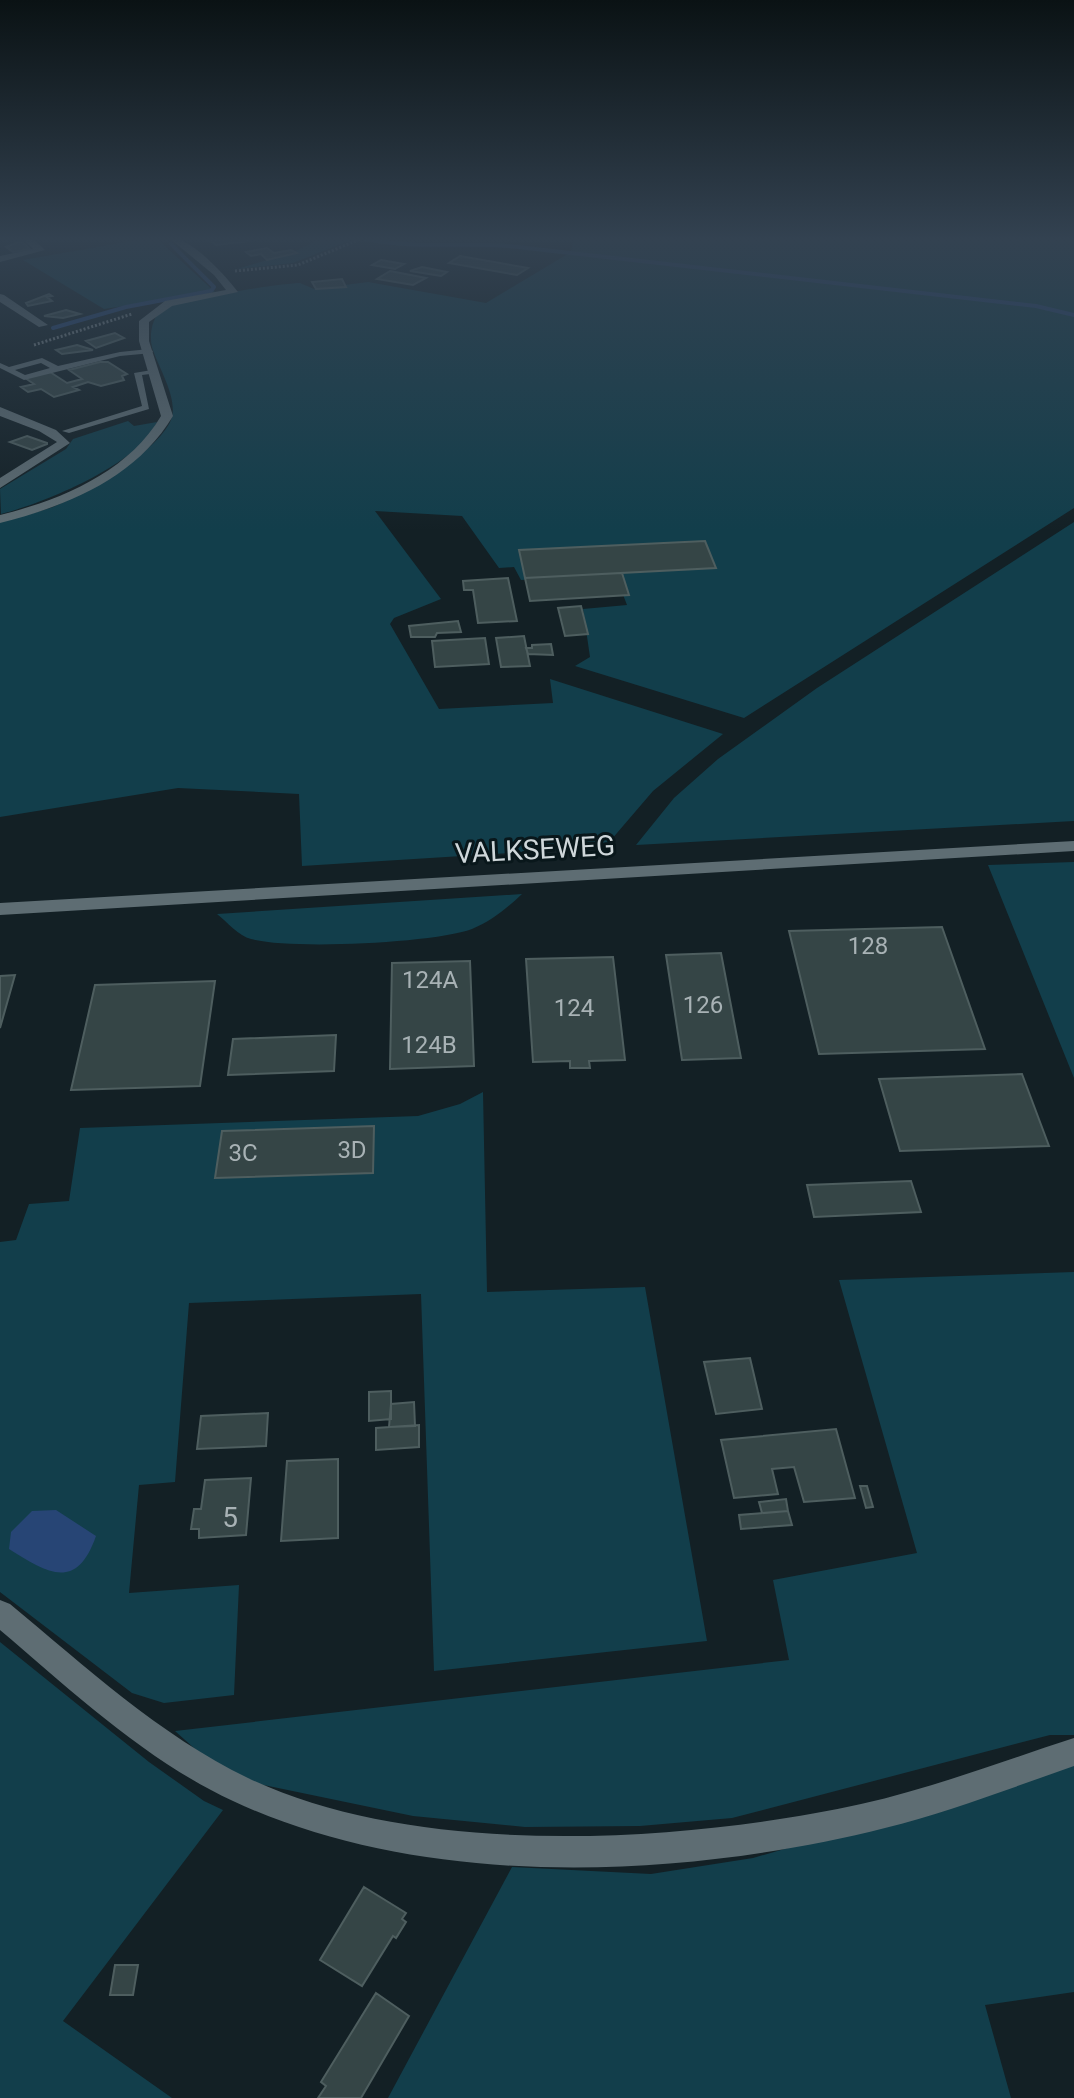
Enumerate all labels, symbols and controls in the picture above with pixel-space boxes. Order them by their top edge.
street label: VALKSEWEG [454,829,616,870]
house number: 128 [848,932,888,960]
house number: 124A [402,966,458,994]
house number: 126 [683,991,723,1019]
house number: 124 [554,994,594,1022]
house number: 124B [401,1031,457,1059]
house number: 3D [337,1136,367,1164]
house number: 3C [228,1139,258,1167]
house number: 5 [222,1501,238,1534]

